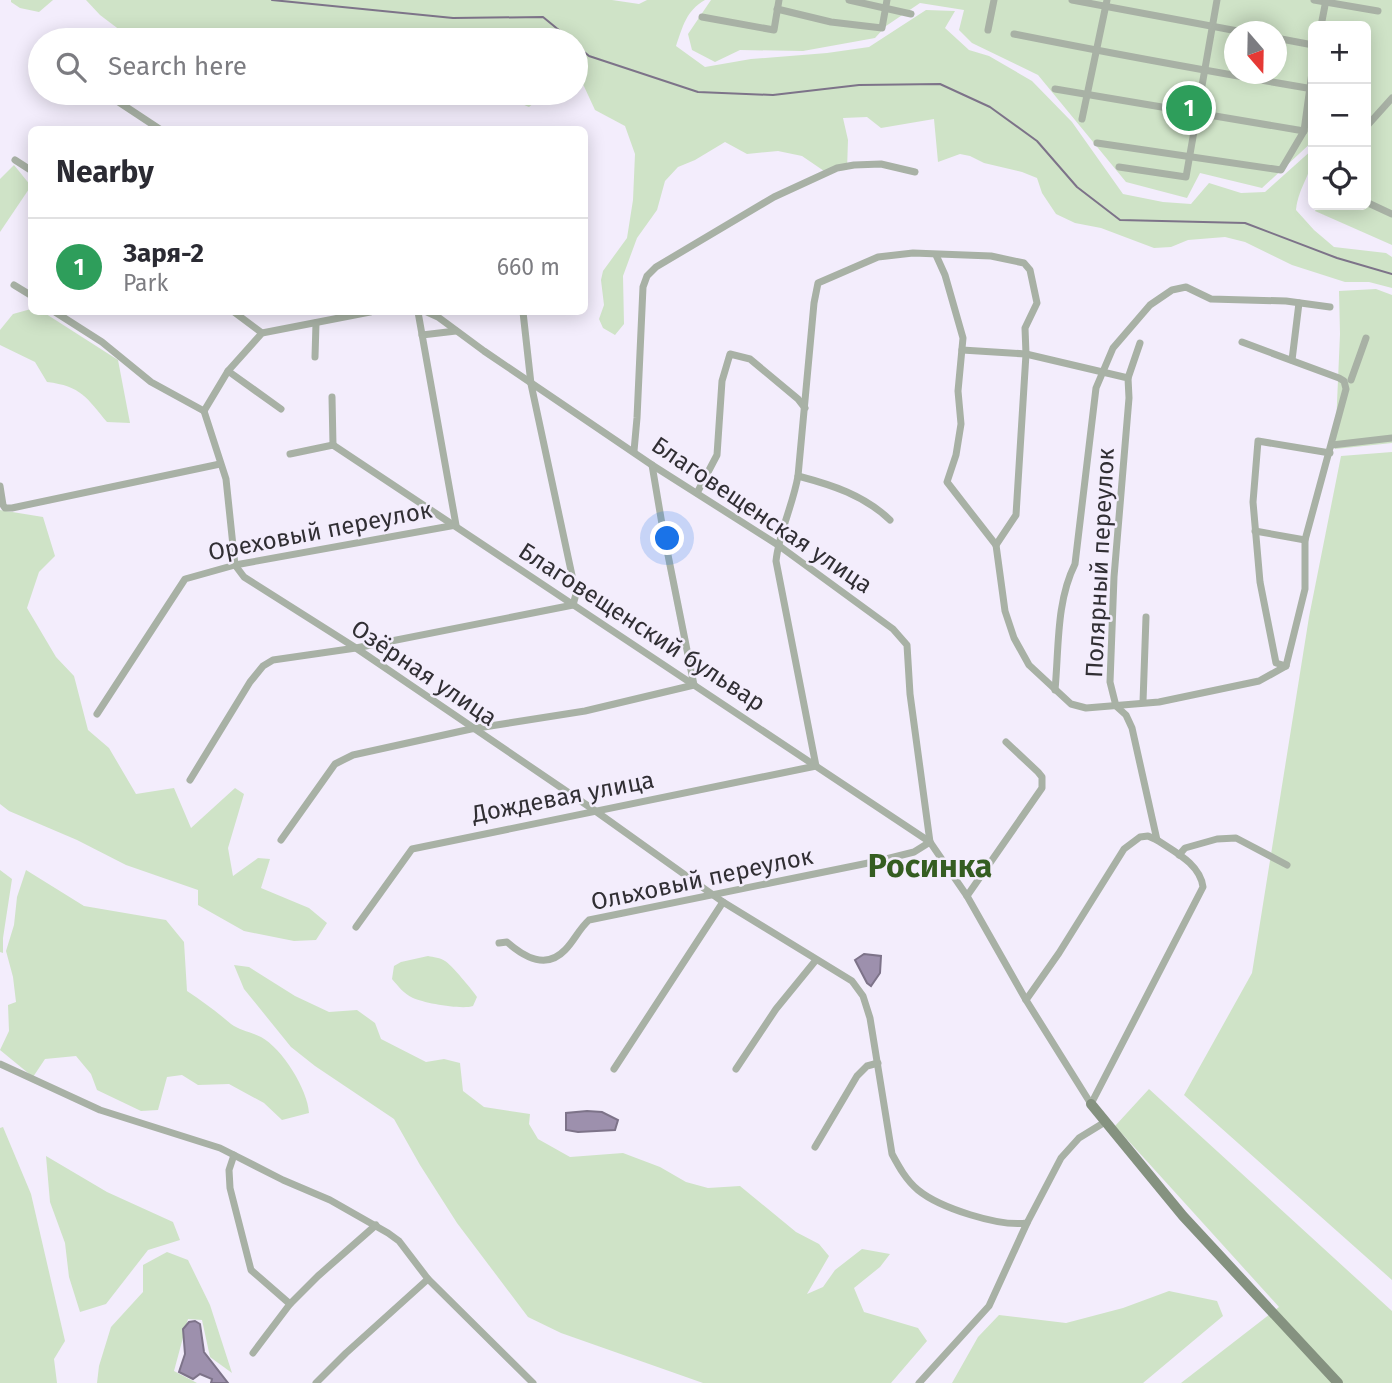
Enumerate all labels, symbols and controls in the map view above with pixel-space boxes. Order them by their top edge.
north arrow [1224,21,1287,84]
map controls [1308,21,1371,210]
button: + [1308,21,1371,84]
search box [28,28,588,105]
icon: search [52,48,90,86]
text: Search here [108,51,247,82]
pin: 1 [1166,82,1212,134]
button: − [1308,84,1371,147]
button: locate [1308,147,1371,210]
text: Nearby [56,154,154,190]
text: Заря-2 [123,238,204,269]
text: 1 [74,253,84,281]
text: 660 m [497,253,560,281]
text: Park [123,269,168,297]
street label: Благовещенская улица [646,431,878,599]
street label: Полярный переулок [1080,447,1120,679]
street label: Ореховый переулок [206,495,435,566]
your location [650,521,684,555]
street label: Благовещенский бульвар [513,537,771,717]
street label: Озёрная улица [346,614,502,732]
street label: Дождевая улица [469,766,656,829]
street label: Ольховый переулок [588,842,816,916]
district label: Росинка [868,847,992,885]

